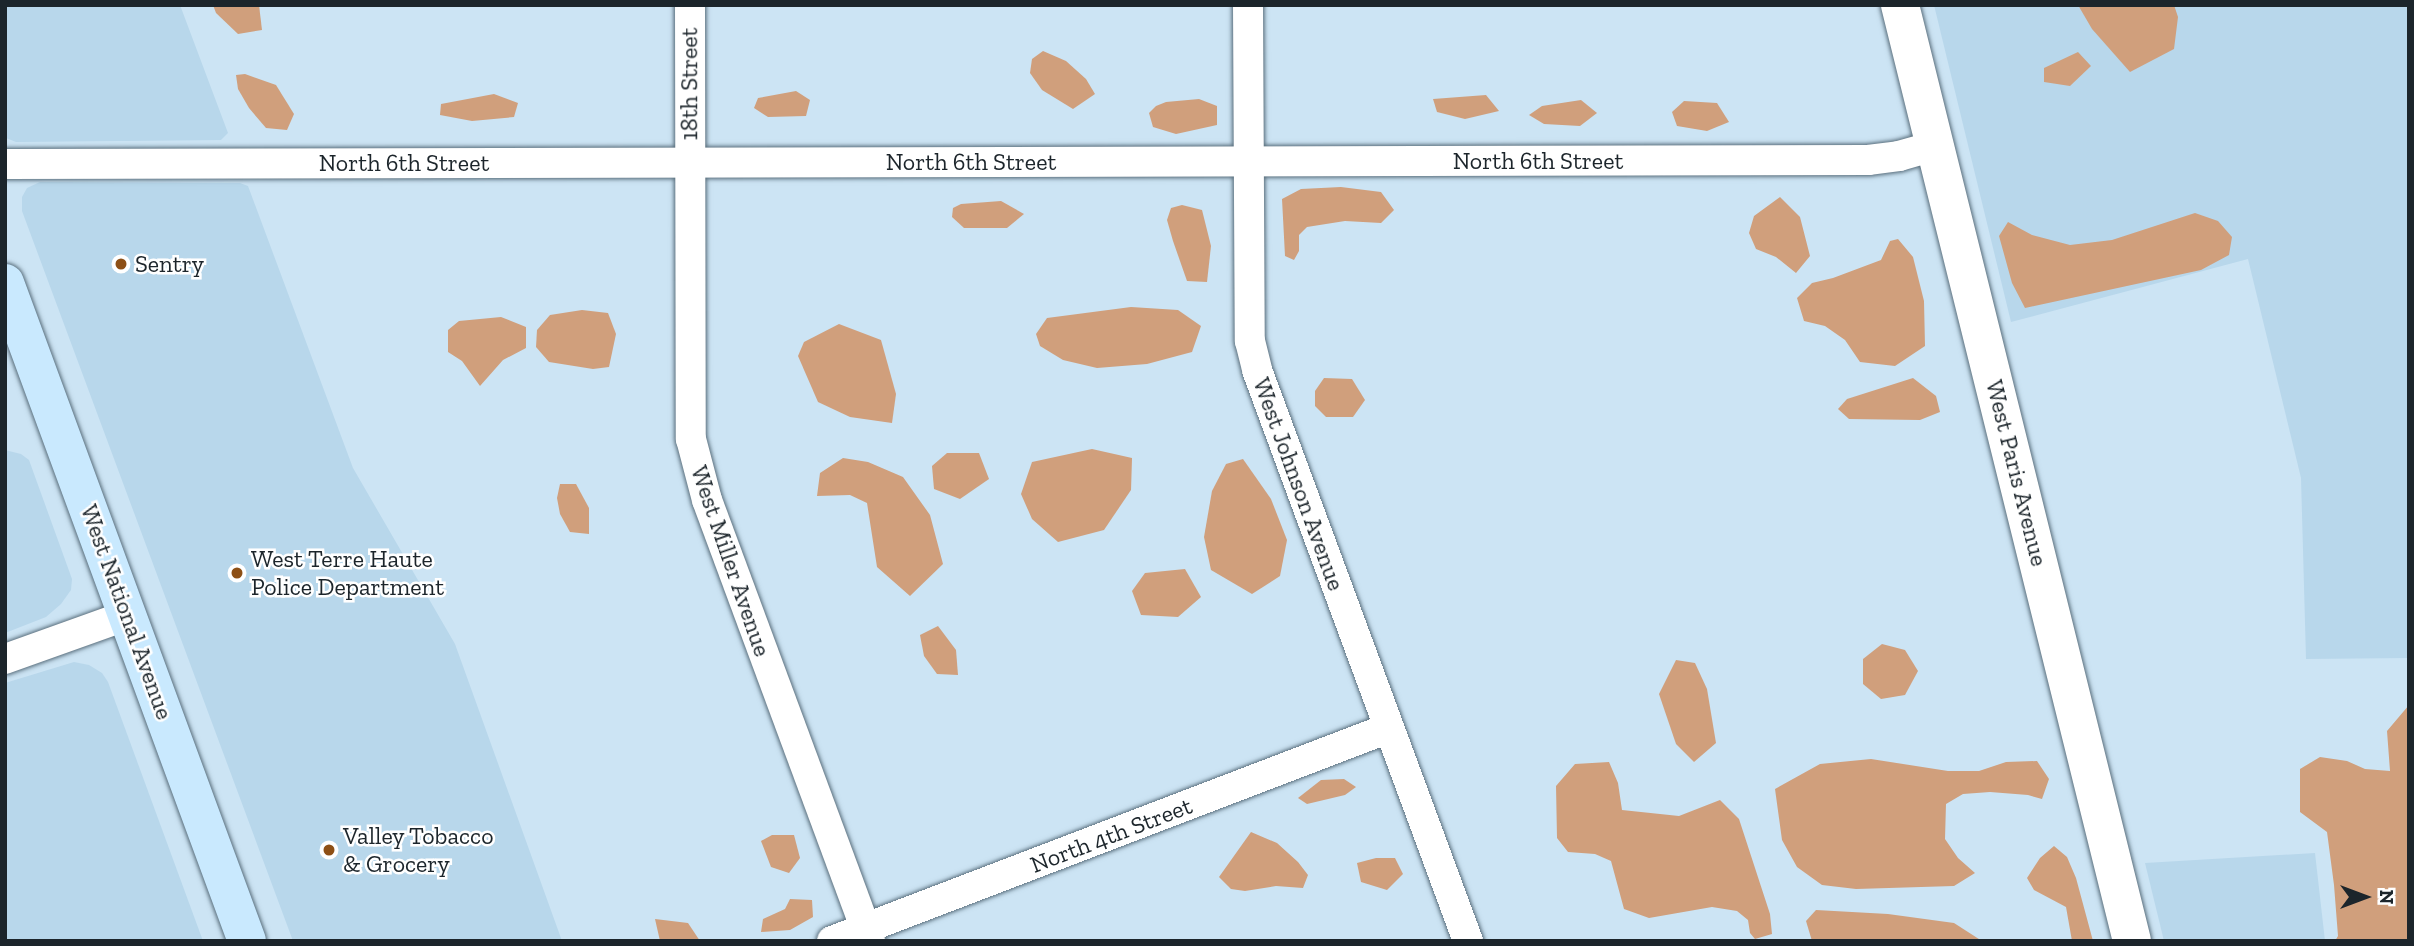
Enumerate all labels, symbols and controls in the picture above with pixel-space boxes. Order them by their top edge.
street label: 18th Street [675,27,703,141]
street label: North 6th Street [1452,147,1624,175]
street label: North 6th Street [885,148,1057,176]
street label: North 6th Street [318,149,490,177]
place label: Sentry [135,250,204,278]
marker: Sentry [113,256,129,272]
street label: West Johnson Avenue [1247,373,1351,595]
street label: West Paris Avenue [1980,377,2054,569]
street label: West Miller Avenue [685,461,777,661]
street label: West National Avenue [75,500,179,724]
place label: West Terre Haute Police Department [251,545,444,601]
marker: West Terre Haute Police Department [229,565,245,581]
street label: North 4th Street [1026,791,1196,879]
place label: Valley Tobacco & Grocery [343,822,495,878]
marker: Valley Tobacco & Grocery [321,842,337,858]
north arrow [2330,862,2400,932]
text: N [2375,890,2398,904]

